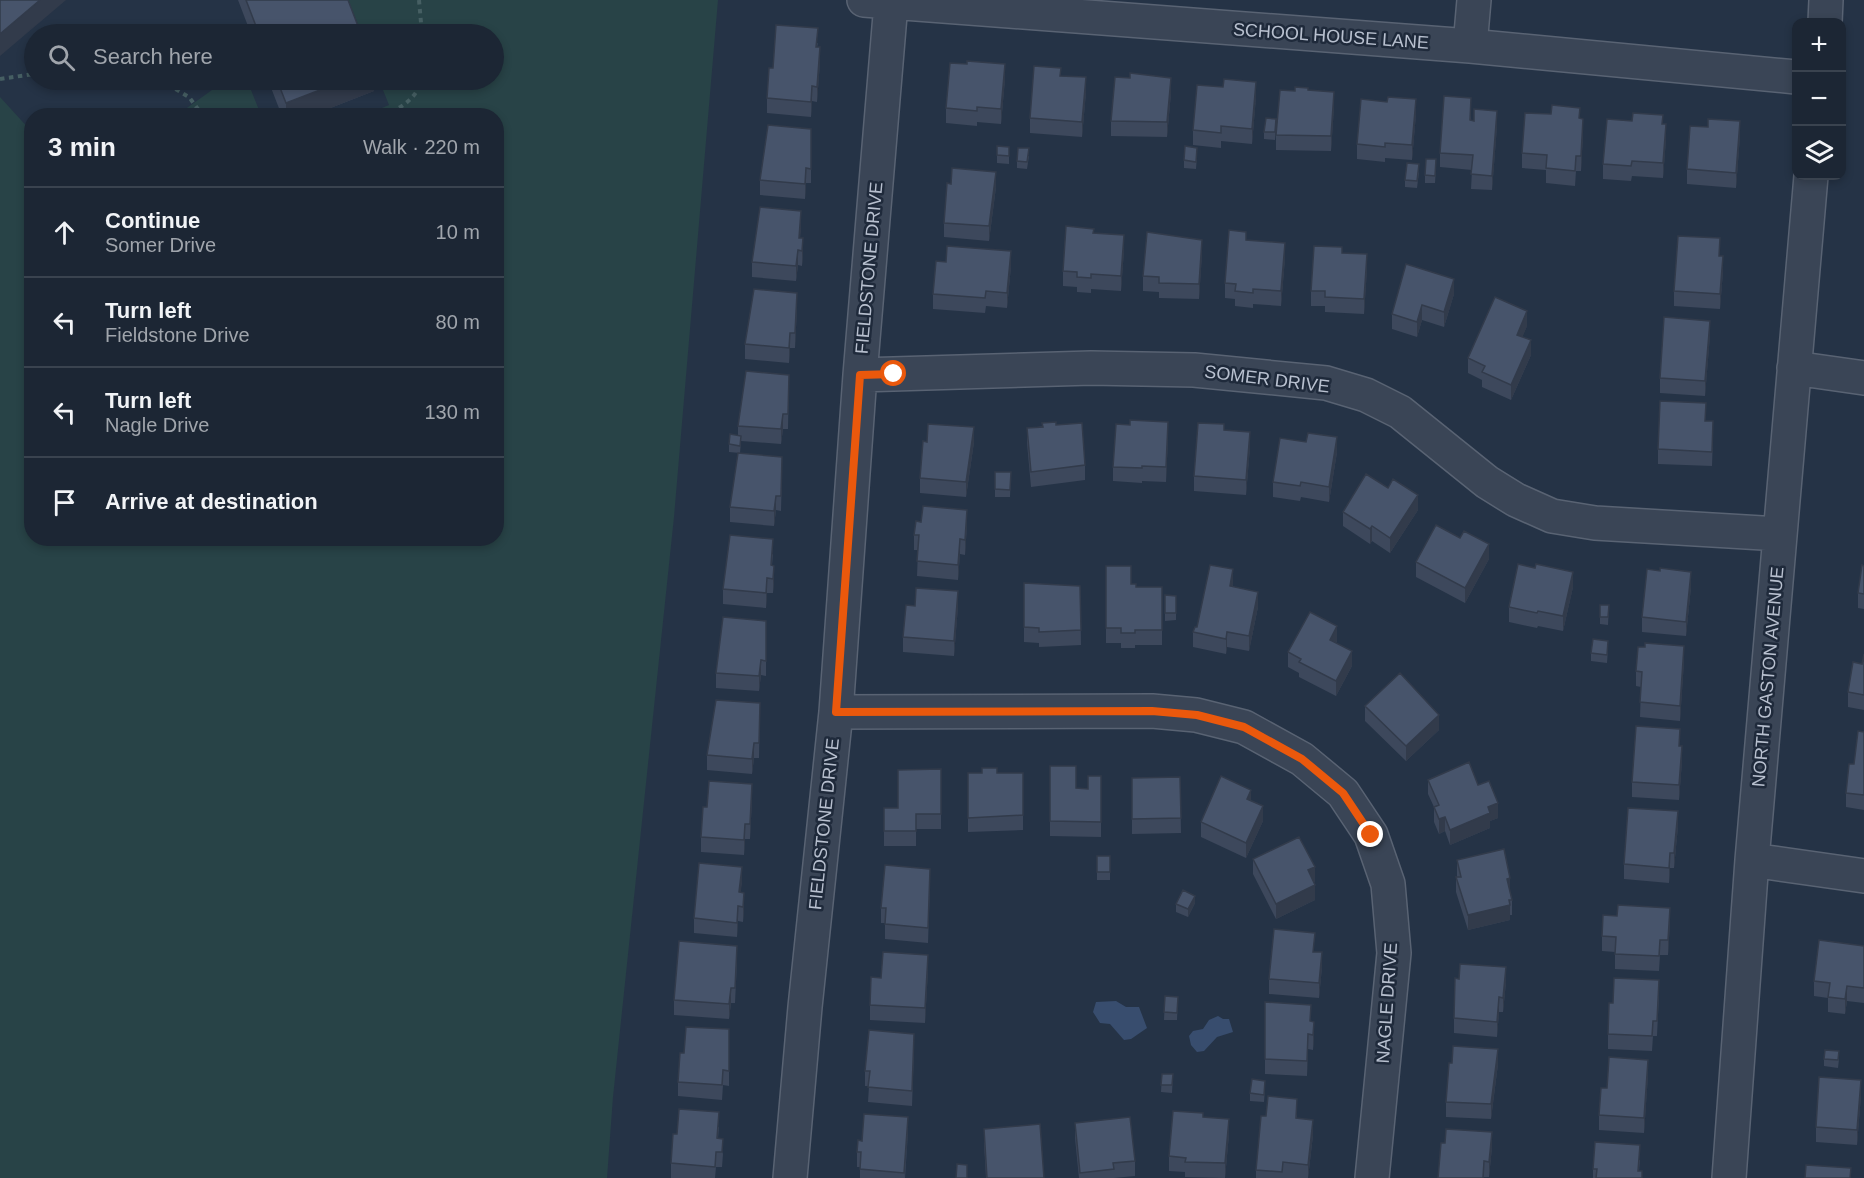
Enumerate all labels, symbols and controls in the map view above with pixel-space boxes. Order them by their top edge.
map controls [1792,18,1846,180]
button: + [1792,18,1846,72]
street label: SCHOOL HOUSE LANE [1232,19,1430,53]
search box [24,24,504,90]
icon: search [45,41,78,74]
text: Search here [93,44,213,69]
button: − [1792,72,1846,126]
button: layers [1792,126,1846,180]
text: 3 min [48,132,116,162]
text: Walk · 220 m [363,136,480,158]
street label: FIELDSTONE DRIVE [852,181,886,355]
text: Continue [105,208,200,233]
icon: ahead [48,216,81,249]
text: 10 m [436,221,480,243]
text: Somer Drive [105,234,216,256]
text: Turn left [105,298,191,323]
icon: left [48,306,81,339]
text: 80 m [436,311,480,333]
text: Fieldstone Drive [105,324,250,346]
route start [880,360,906,386]
street label: SOMER DRIVE [1203,361,1331,397]
text: Turn left [105,388,191,413]
icon: left [48,396,81,429]
text: 130 m [424,401,480,423]
text: Nagle Drive [105,414,209,436]
icon: arrive [48,486,81,519]
text: Arrive at destination [105,489,318,514]
street label: NORTH GASTON AVENUE [1748,566,1788,788]
street label: FIELDSTONE DRIVE [805,737,843,911]
route end [1357,821,1383,847]
street label: NAGLE DRIVE [1373,942,1401,1064]

